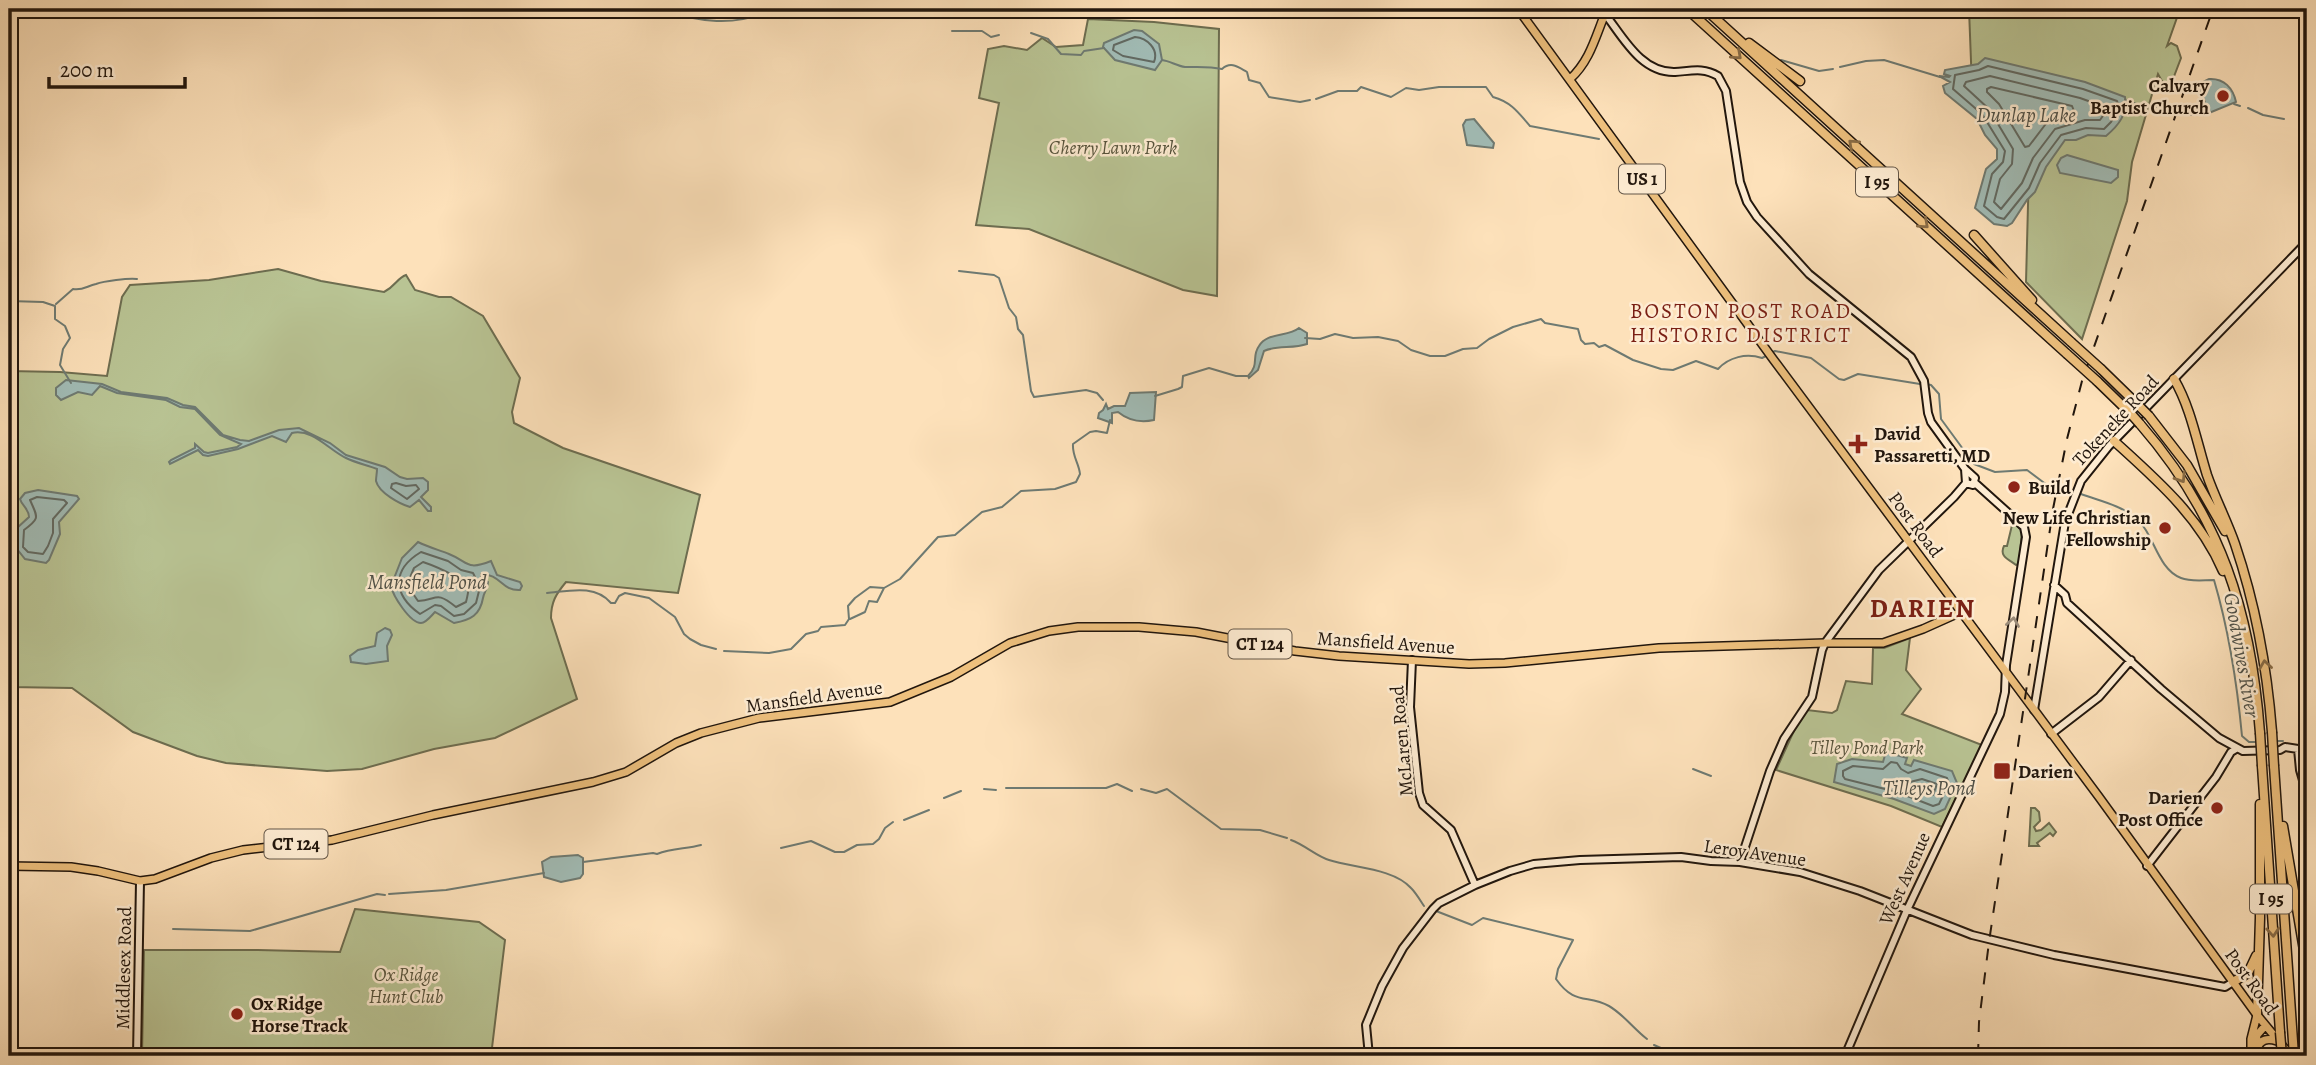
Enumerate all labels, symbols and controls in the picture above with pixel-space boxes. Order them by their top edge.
scale bar [49,46,186,90]
one-way arrow [1729,46,1742,59]
text: 200 m [60,56,114,84]
place label: Calvary Baptist Church [2090,73,2210,121]
marker: Calvary Baptist Church [2215,88,2231,104]
water label: Dunlap Lake [1976,101,2076,129]
park label: Cherry Lawn Park [1049,135,1177,161]
one-way arrow [1849,140,1862,152]
road number: US 1 [1619,164,1665,194]
road number: I 95 [1856,168,1898,196]
one-way arrow [1916,216,1929,228]
district label: BOSTON POST ROAD HISTORIC DISTRICT [1630,297,1852,349]
street label: Tokeneke Road [2067,369,2165,472]
place label: David Passaretti, MD [1874,421,1990,469]
marker: David Passaretti, MD [1848,434,1868,454]
one-way arrow [2173,471,2186,484]
place label: Build [2028,475,2072,501]
marker: Build [2006,479,2022,495]
street label: Post Road [1882,486,1949,564]
place label: New Life Christian Fellowship [2003,505,2151,553]
marker: New Life Christian Fellowship [2157,520,2173,536]
water label: Mansfield Pond [367,568,487,596]
water label: Goodwives River [2217,590,2267,720]
district label: DARIEN [1870,591,1976,626]
one-way arrow [2005,616,2020,628]
street label: Mansfield Avenue [1316,625,1455,661]
road number: CT 124 [1228,630,1292,658]
one-way arrow [2258,659,2273,671]
street label: Mansfield Avenue [744,675,884,719]
street label: McLaren Road [1384,684,1420,797]
park label: Tilley Pond Park [1810,735,1924,761]
place label: Darien [2018,759,2073,785]
marker: Darien [1992,761,2012,781]
water label: Tilleys Pond [1883,774,1976,802]
place label: Darien Post Office [2118,785,2203,833]
marker: Darien Post Office [2209,800,2225,816]
street label: West Avenue [1872,828,1937,930]
road number: CT 124 [264,830,328,858]
street label: Leroy Avenue [1702,833,1808,873]
road number: I 95 [2250,884,2292,914]
street label: Middlesex Road [110,906,138,1030]
one-way arrow [2266,927,2281,938]
street label: Post Road [2218,943,2285,1021]
park label: Ox Ridge Hunt Club [369,962,443,1010]
place label: Ox Ridge Horse Track [251,991,348,1039]
marker: Ox Ridge Horse Track [229,1006,245,1022]

